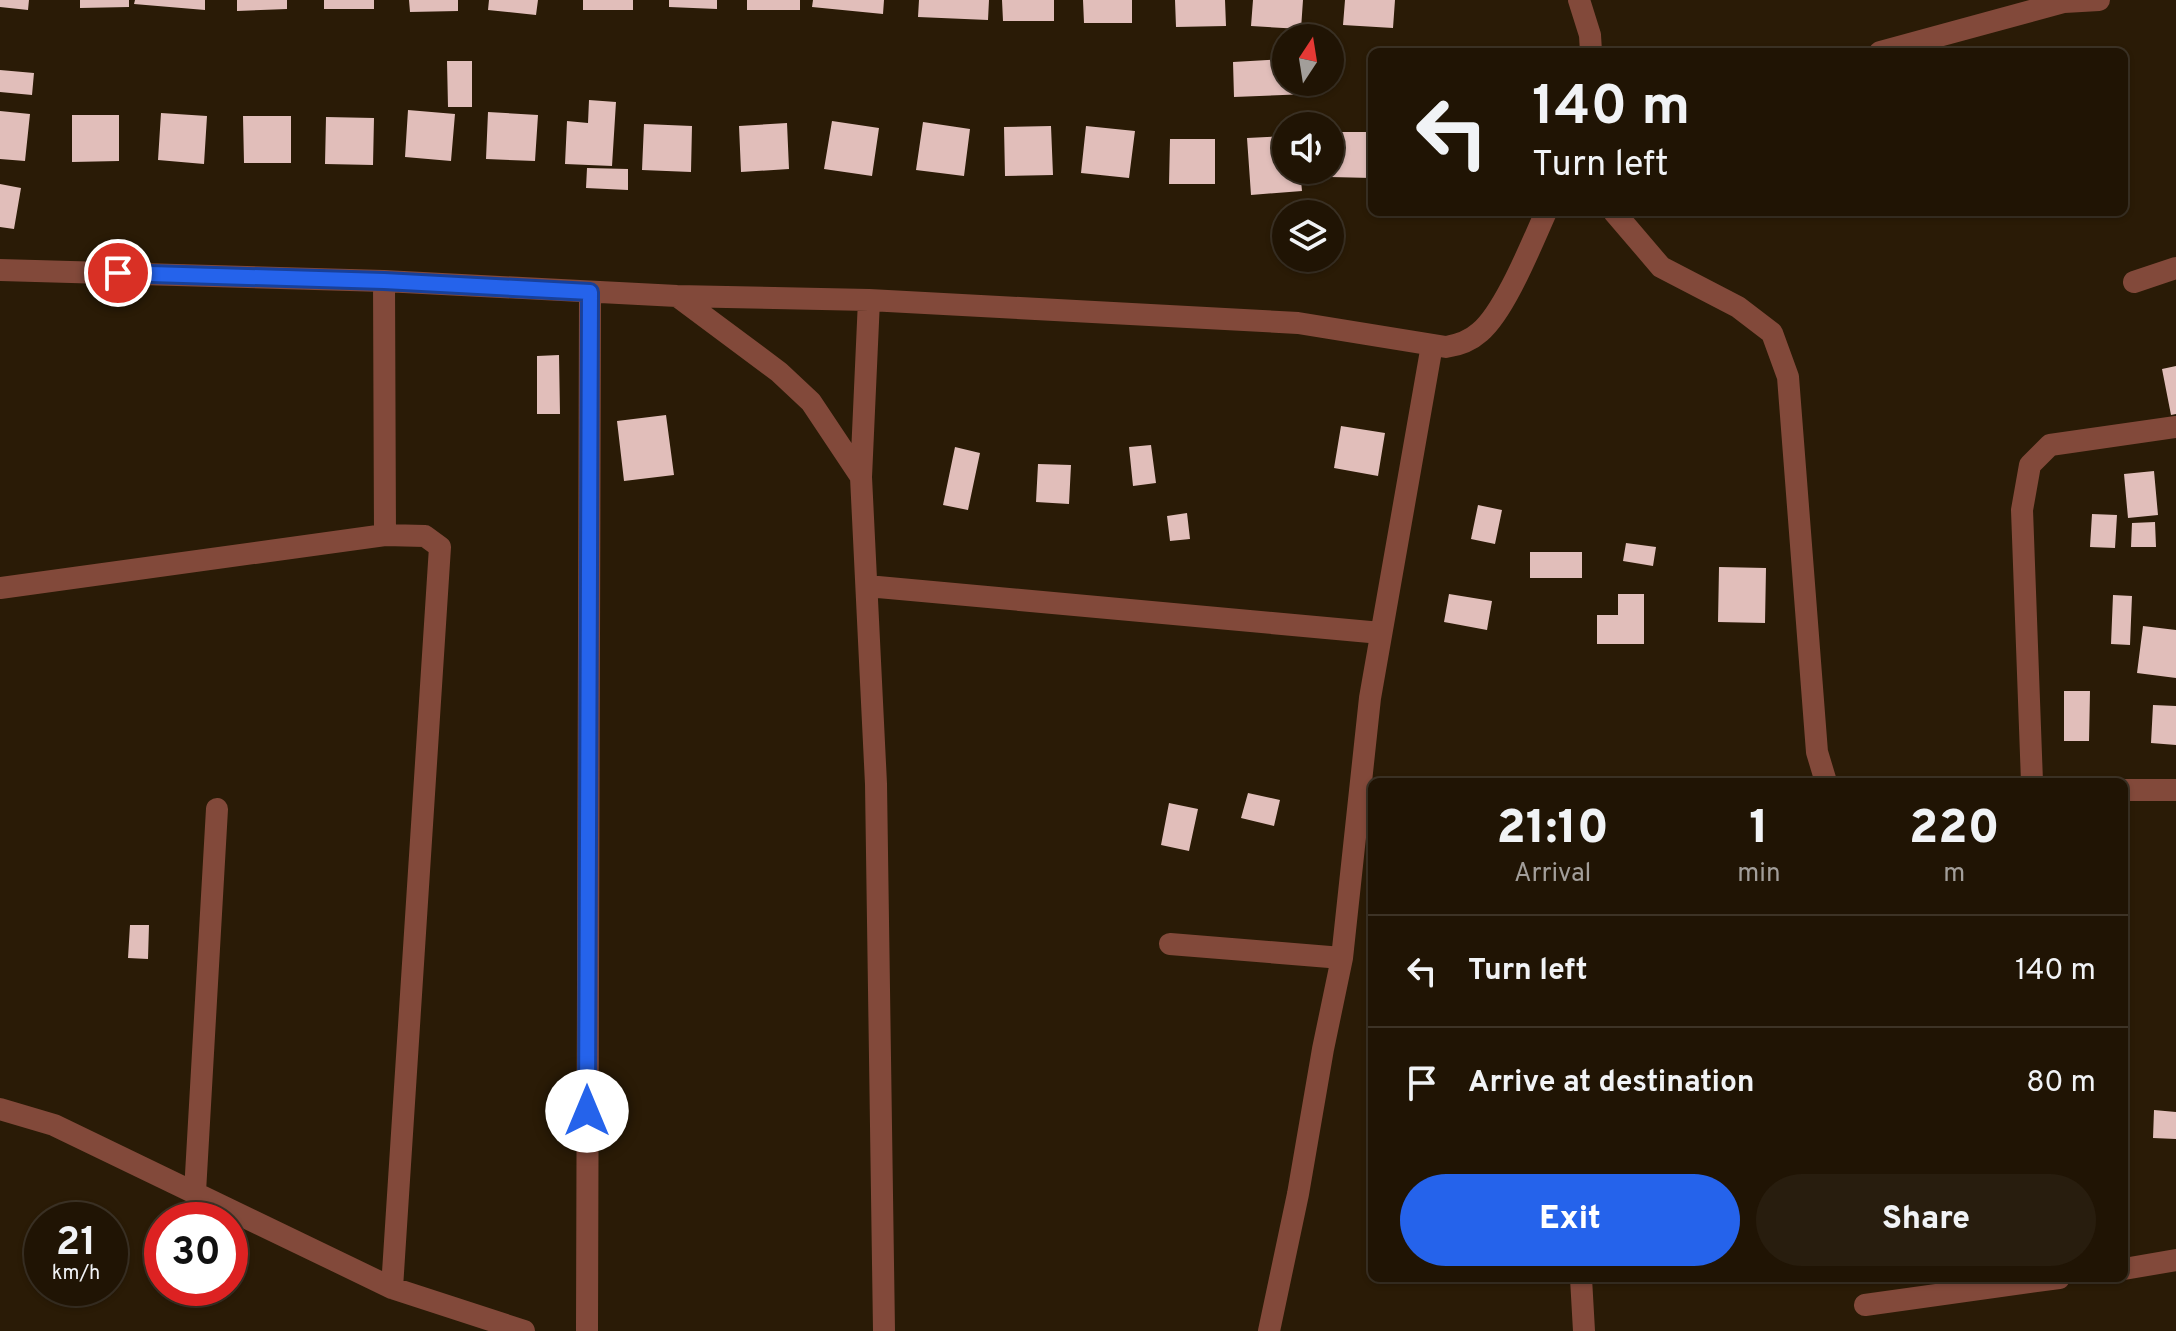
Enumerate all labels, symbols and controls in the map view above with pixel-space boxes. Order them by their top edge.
north arrow [1272,24,1344,96]
map controls [1272,24,1344,272]
text: 140 m [1532,74,1690,144]
icon: left [1400,80,1504,184]
button: sound [1272,112,1344,184]
text: Turn left [1532,143,1669,189]
button: layers [1272,200,1344,272]
pin [84,239,152,307]
icon: arrive [96,251,140,295]
text: 21:10 [1496,800,1609,860]
text: 1 [1749,800,1769,860]
text: 220 [1909,800,2000,860]
text: Arrival [1514,858,1591,891]
text: min [1737,858,1781,891]
text: m [1943,858,1965,891]
icon: left [1400,949,1444,993]
text: Turn left [1468,953,1588,990]
text: 140 m [2015,953,2096,990]
icon: arrive [1400,1061,1444,1105]
text: Arrive at destination [1468,1065,1754,1102]
text: 80 m [2026,1065,2096,1102]
position arrow [545,1069,629,1153]
button: Exit [1400,1174,1740,1266]
button: Share [1756,1174,2096,1266]
speed limit sign: 30 [144,1202,248,1306]
text: 21 [56,1219,96,1269]
text: km/h [52,1261,100,1287]

